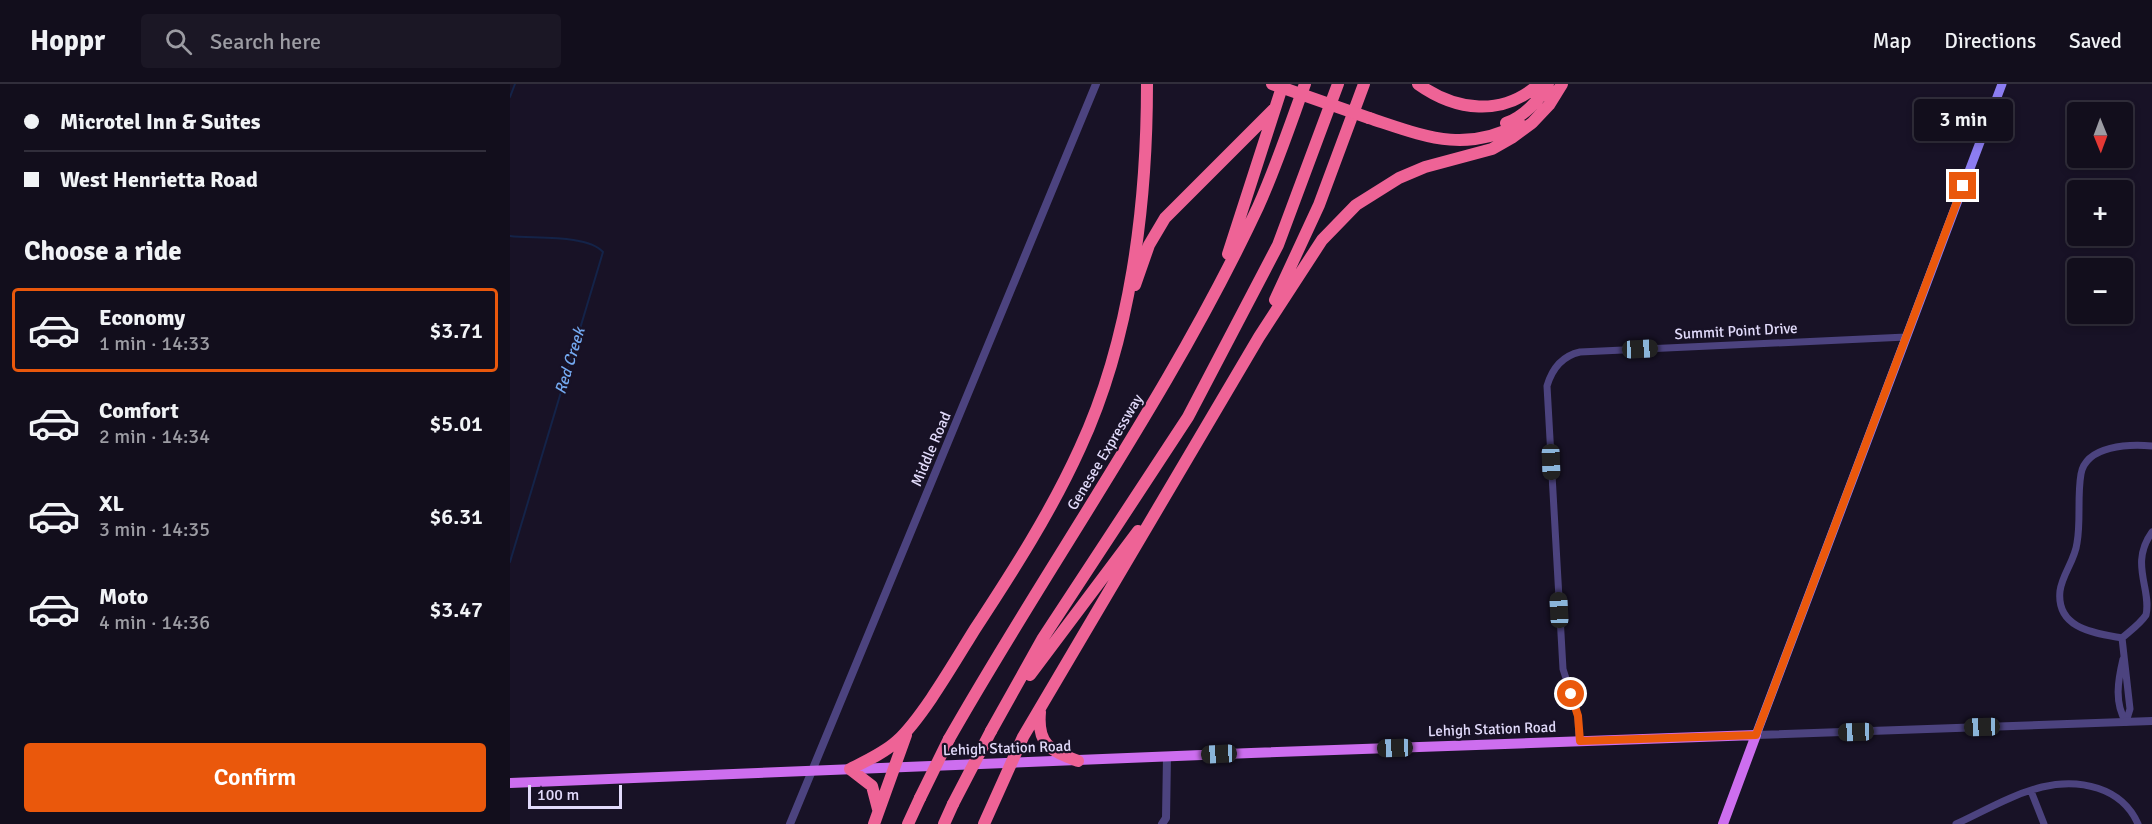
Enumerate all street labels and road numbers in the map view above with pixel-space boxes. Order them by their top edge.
street label: Summit Point Drive [1674,319,1798,343]
street label: Genesee Expressway [1063,391,1147,513]
street label: Middle Road [907,409,955,489]
street label: Lehigh Station Road [1428,718,1557,740]
street label: Lehigh Station Road [943,737,1072,759]

